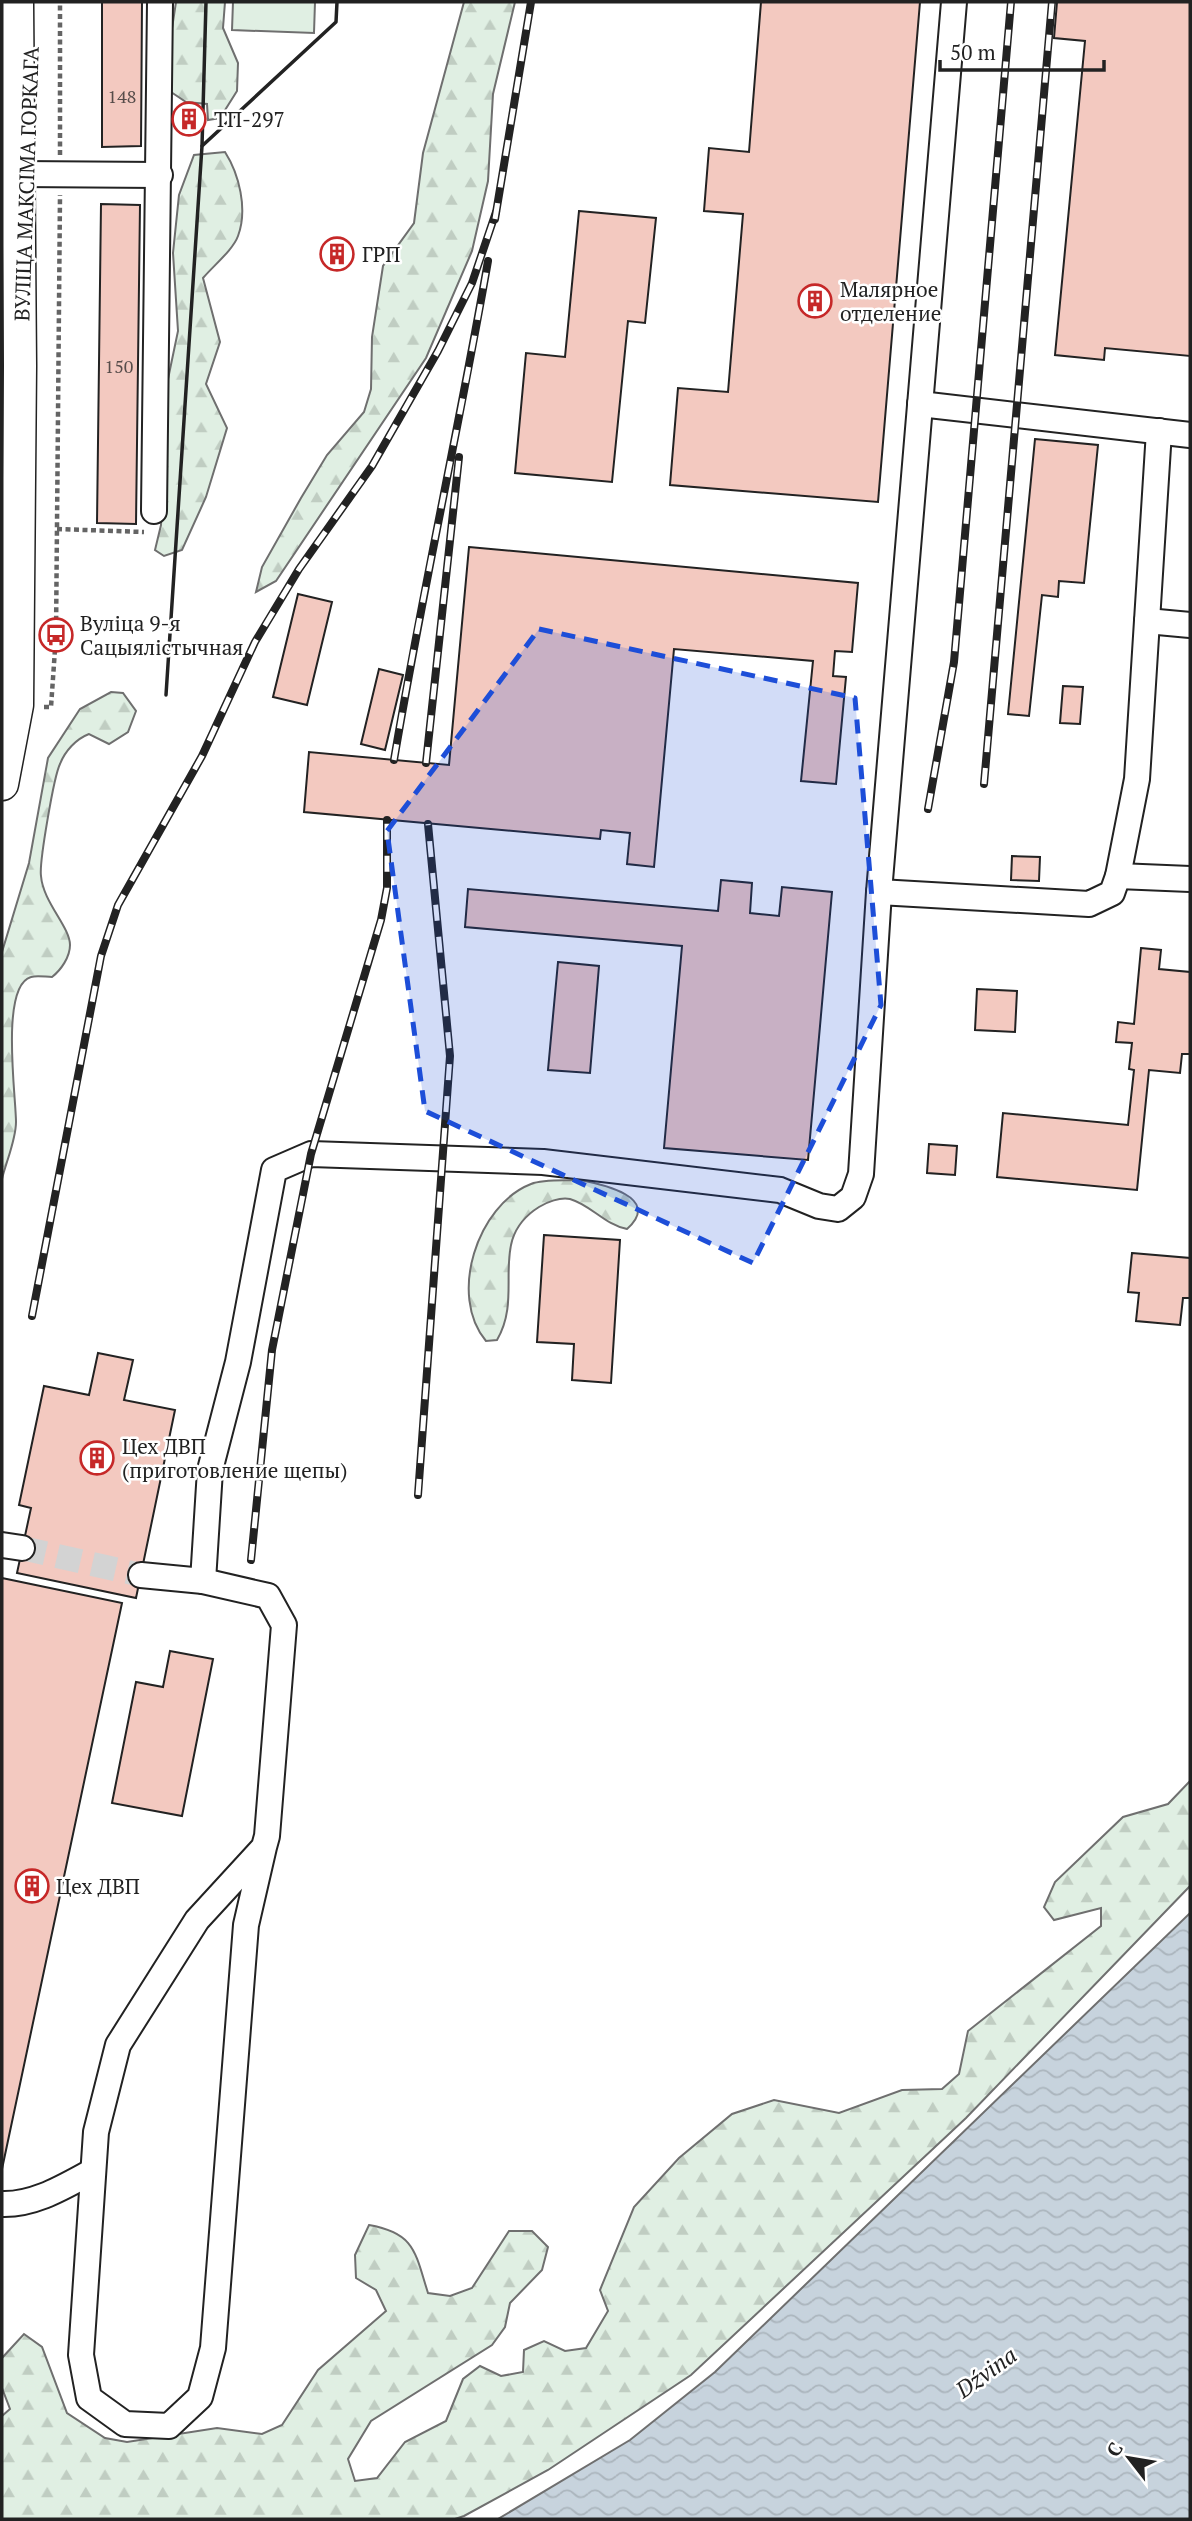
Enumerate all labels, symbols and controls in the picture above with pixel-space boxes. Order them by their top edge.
scale bar [940,28,1104,72]
text: 50 m [950,38,996,66]
street label: ВУЛІЦА МАКСІМА ГОРКАГА [7,46,45,322]
house number: 148 [108,84,136,108]
building icon: ТП-297 [170,100,208,138]
place label: ТП-297 [214,105,285,133]
building icon: ГРП [318,235,356,273]
place label: ГРП [362,240,400,268]
place label: Малярное отделение [840,275,941,327]
building icon: Малярное отделение [796,282,834,320]
house number: 150 [105,354,133,378]
place label: Вуліца 9-я Сацыялістычная [80,609,243,661]
bus stop icon: Вуліца 9-я Сацыялістычная [37,616,75,654]
place label: Цех ДВП (приготовление щепы) [122,1432,347,1484]
building icon: Цех ДВП (приготовление щепы) [78,1439,116,1477]
building icon: Цех ДВП [13,1867,51,1905]
place label: Цех ДВП [56,1872,140,1900]
water label: Dźvina [948,2339,1023,2405]
north arrow [1094,2423,1164,2493]
text: С [1100,2437,1128,2461]

